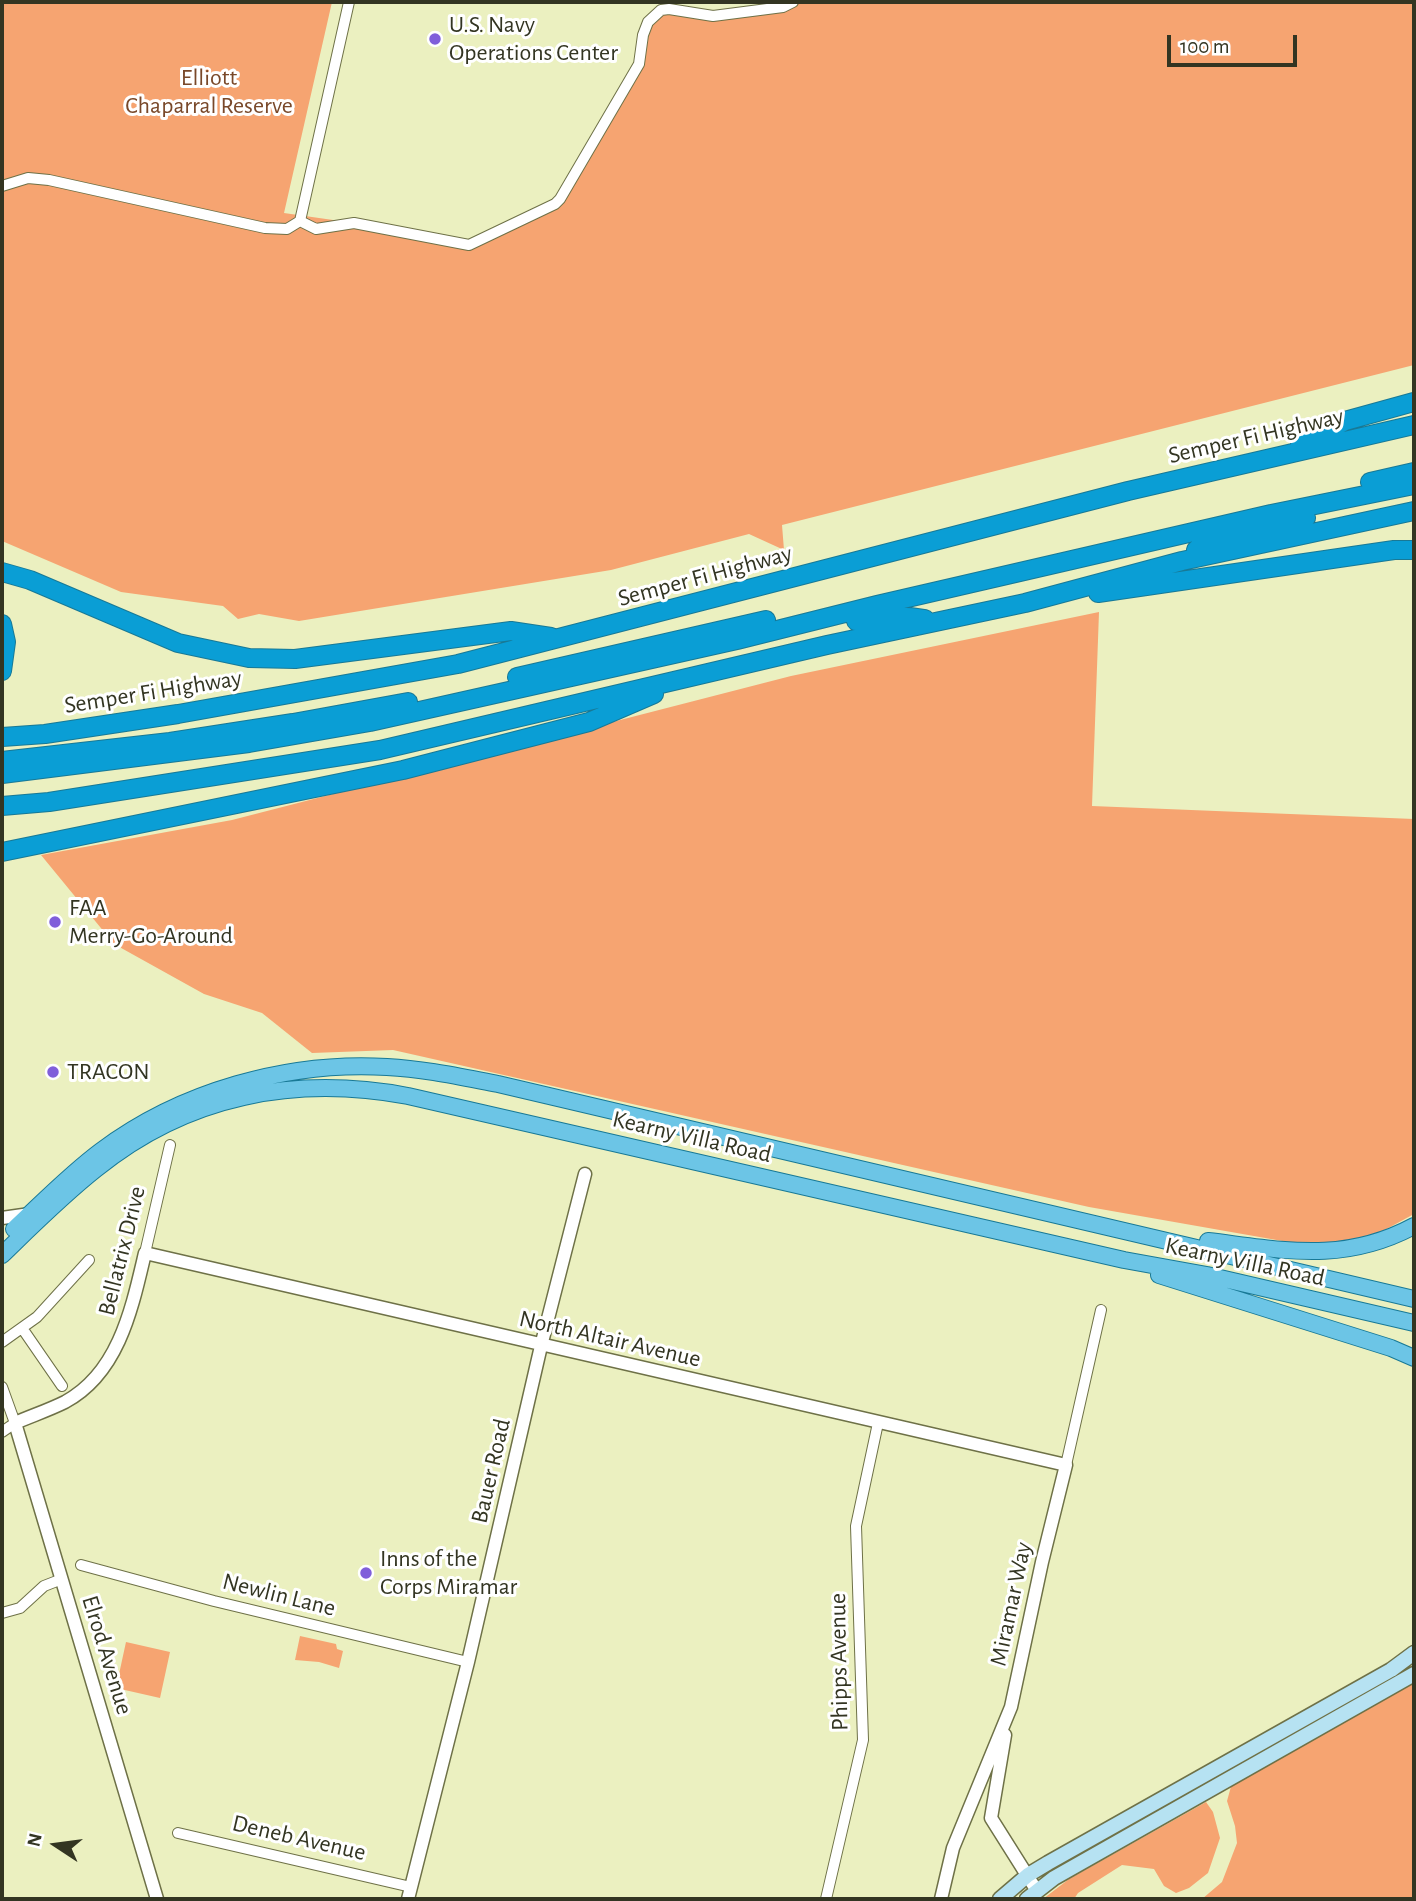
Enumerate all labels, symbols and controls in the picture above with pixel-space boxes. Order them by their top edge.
place label: U.S. Navy Operations Center [449,11,618,67]
scale bar [1171,21,1300,65]
marker: U.S. Navy Operations Center [427,31,443,47]
text: 100 m [1180,36,1230,57]
park label: Elliott Chaparral Reserve [125,64,293,120]
street label: Semper Fi Highway [1166,402,1346,470]
street label: Semper Fi Highway [615,539,795,613]
street label: Semper Fi Highway [62,664,244,720]
place label: FAA Merry-Go-Around [69,894,233,950]
marker: FAA Merry-Go-Around [47,914,63,930]
place label: TRACON [67,1058,150,1086]
marker: TRACON [45,1064,61,1080]
street label: Kearny Villa Road [610,1105,774,1169]
street label: Bellatrix Drive [92,1183,152,1319]
street label: Kearny Villa Road [1163,1231,1327,1293]
street label: North Altair Avenue [516,1304,704,1374]
street label: Bauer Road [465,1416,517,1526]
street label: Miramar Way [984,1539,1038,1669]
place label: Inns of the Corps Miramar [380,1545,517,1601]
marker: Inns of the Corps Miramar [358,1565,374,1581]
street label: Newlin Lane [219,1567,339,1623]
street label: Elrod Avenue [75,1592,139,1718]
street label: Phipps Avenue [823,1593,855,1731]
street label: Deneb Avenue [229,1809,369,1867]
north arrow [21,1810,91,1880]
text: N [24,1832,46,1849]

